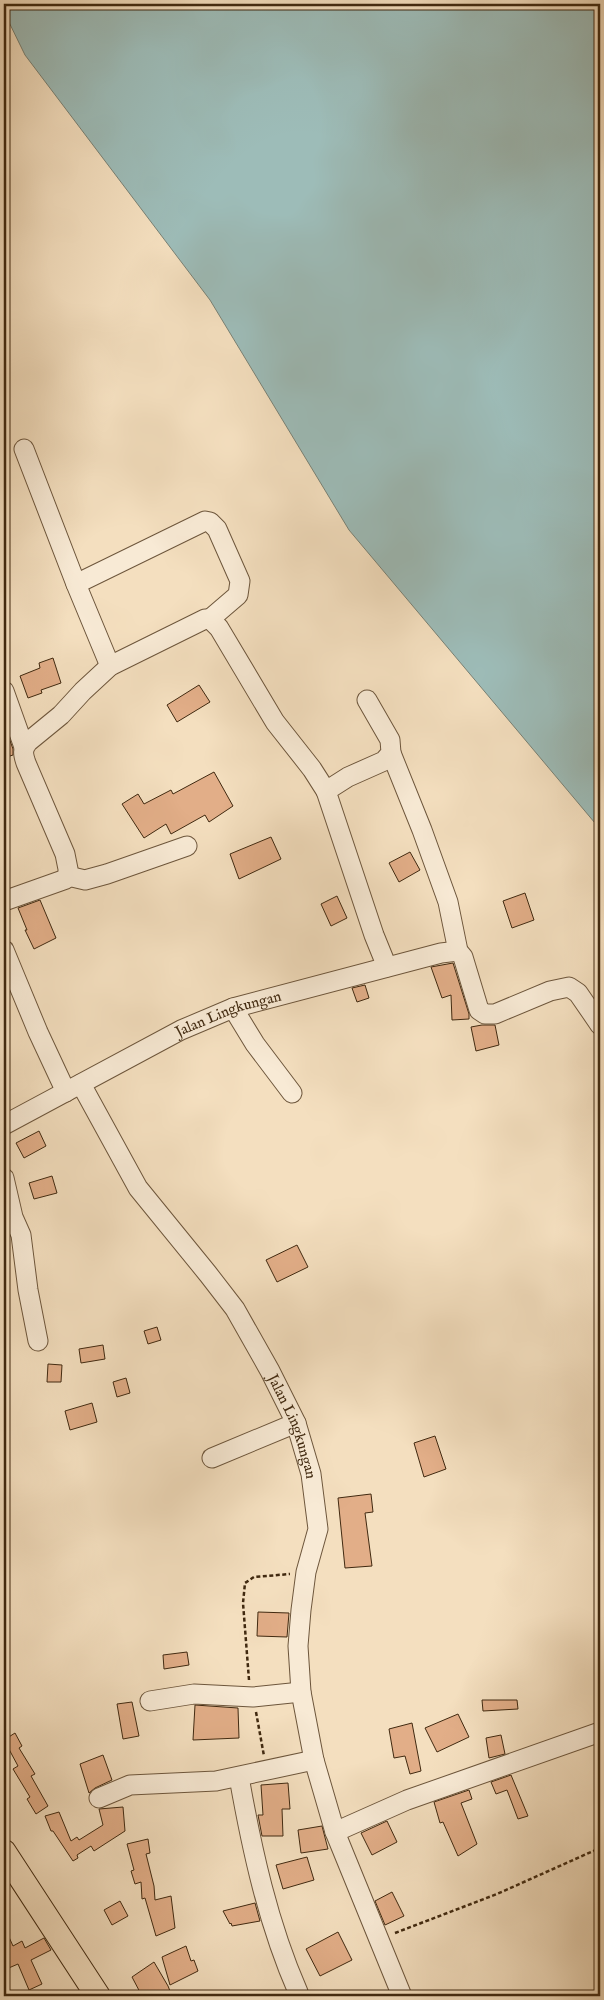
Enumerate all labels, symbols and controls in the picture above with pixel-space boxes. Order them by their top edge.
street label: Jalan Lingkungan [170,987,283,1042]
street label: Jalan Lingkungan [262,1369,320,1480]

